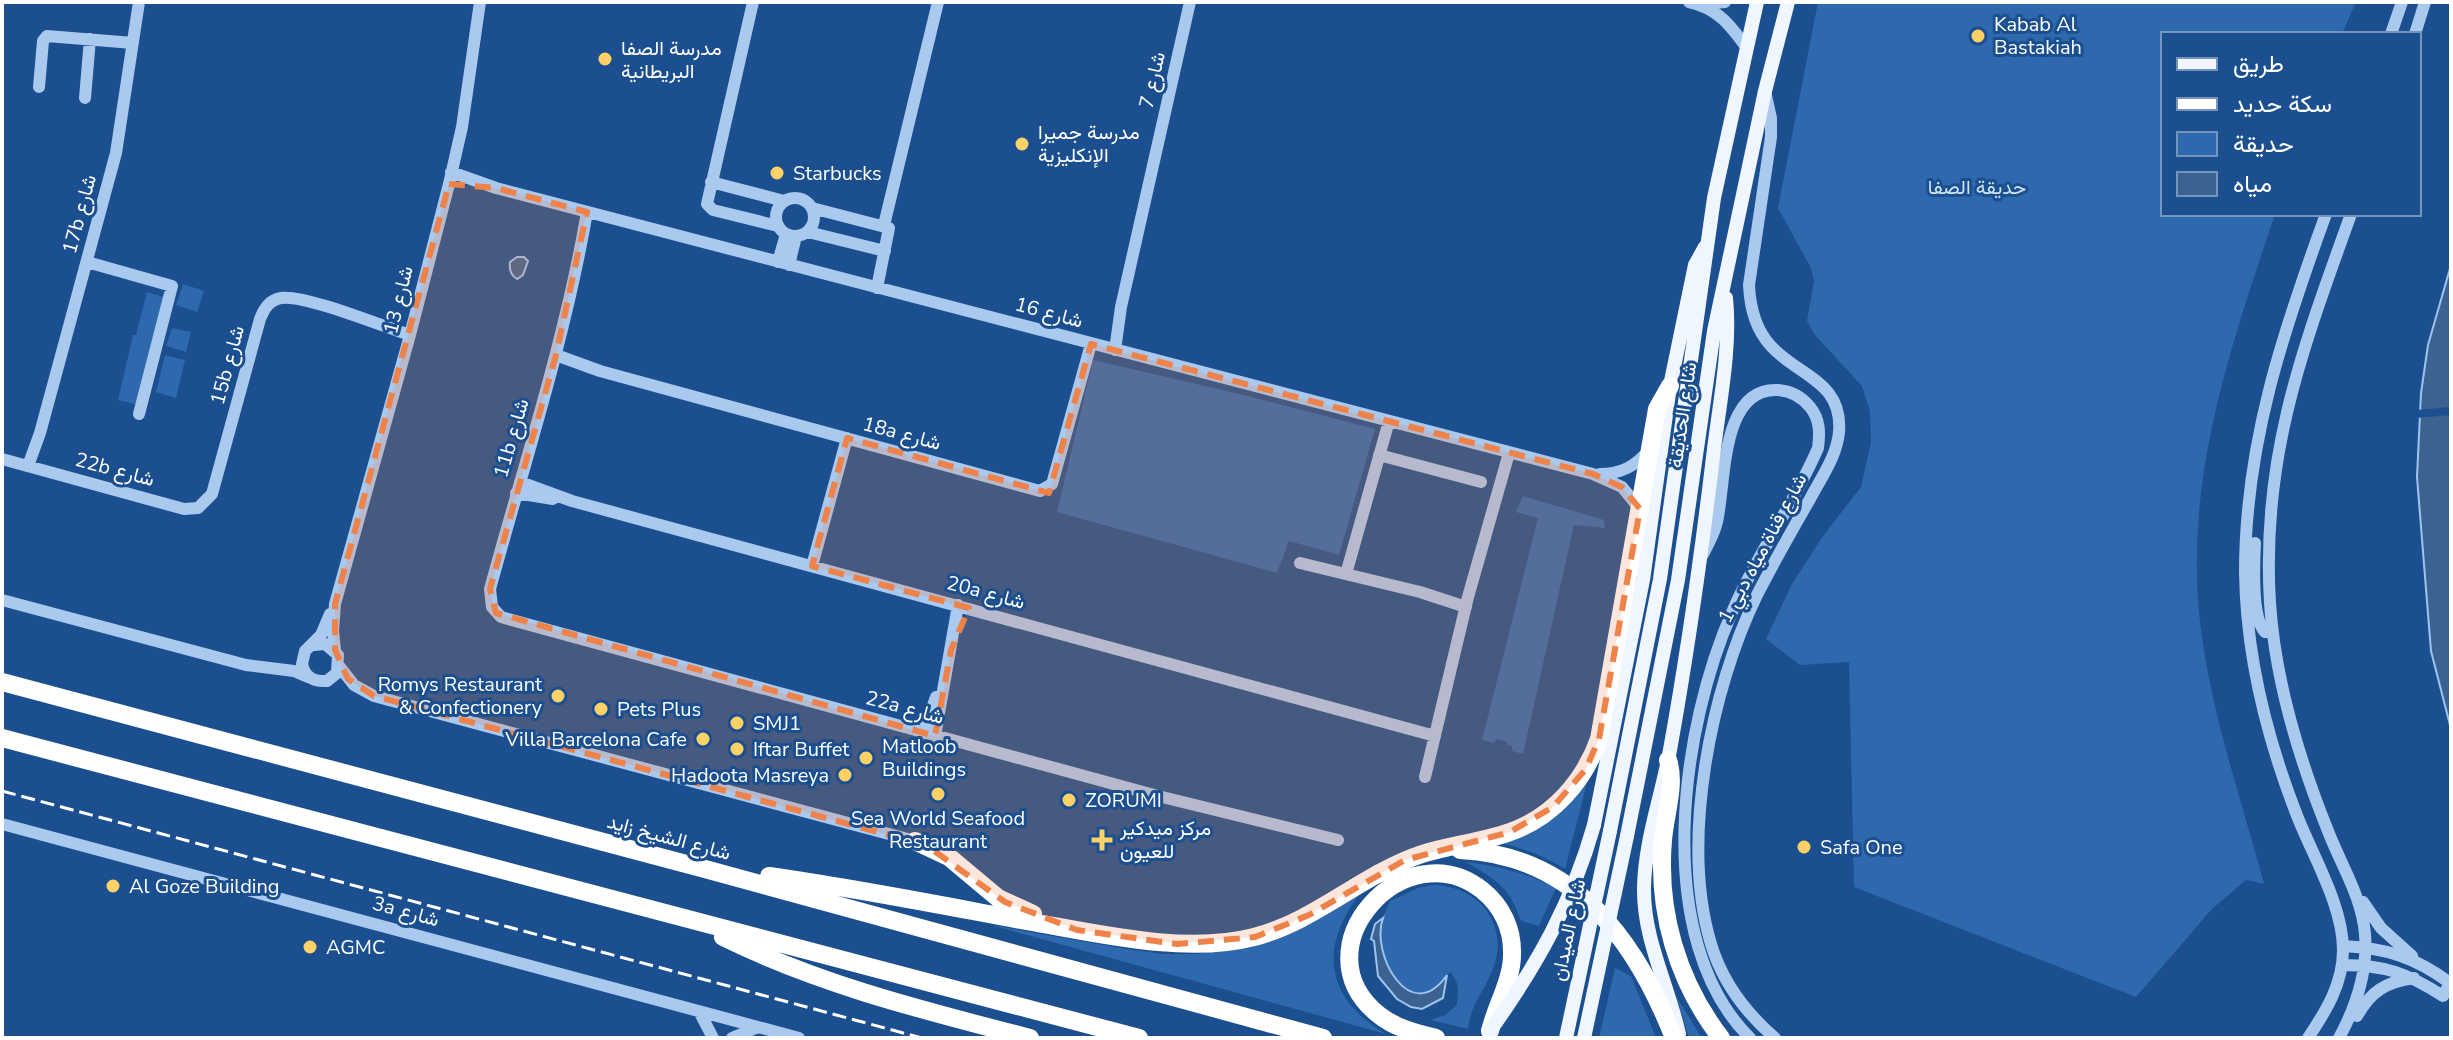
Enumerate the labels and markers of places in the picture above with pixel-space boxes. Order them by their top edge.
place label: Kabab Al Bastakiah [1994,11,2082,61]
marker: Kabab Al Bastakiah [1969,27,1987,45]
place label: مدرسة الصفا البريطانية [621,35,722,85]
marker: مدرسة الصفا البريطانية [596,50,614,68]
place label: مدرسة جميرا الإنكليزية [1038,119,1140,169]
marker: مدرسة جميرا الإنكليزية [1013,135,1031,153]
place label: Starbucks [793,160,882,187]
marker: Starbucks [768,164,786,182]
place label: Romys Restaurant & Confectionery [378,671,543,721]
marker: Romys Restaurant & Confectionery [549,687,567,705]
place label: Pets Plus [617,696,701,723]
marker: Pets Plus [592,700,610,718]
place label: SMJ1 [753,710,801,737]
marker: SMJ1 [728,714,746,732]
place label: Villa Barcelona Cafe [504,726,687,753]
marker: Villa Barcelona Cafe [694,730,712,748]
place label: Matloob Buildings [882,733,966,783]
place label: Iftar Buffet [753,736,850,763]
marker: Iftar Buffet [728,740,746,758]
marker: Matloob Buildings [857,749,875,767]
place label: Hadoota Masreya [671,762,829,789]
marker: Hadoota Masreya [836,766,854,784]
marker: Sea World Seafood Restaurant [929,785,947,803]
place label: ZORUMI [1085,787,1162,814]
marker: ZORUMI [1060,791,1078,809]
place label: Sea World Seafood Restaurant [851,805,1025,855]
place label: مركز ميدكير للعيون [1119,815,1211,865]
marker: مركز ميدكير للعيون [1091,829,1113,851]
place label: Safa One [1820,834,1903,861]
marker: Safa One [1795,838,1813,856]
place label: Al Goze Building [129,873,280,900]
marker: Al Goze Building [104,877,122,895]
place label: AGMC [326,934,385,961]
marker: AGMC [301,938,319,956]

